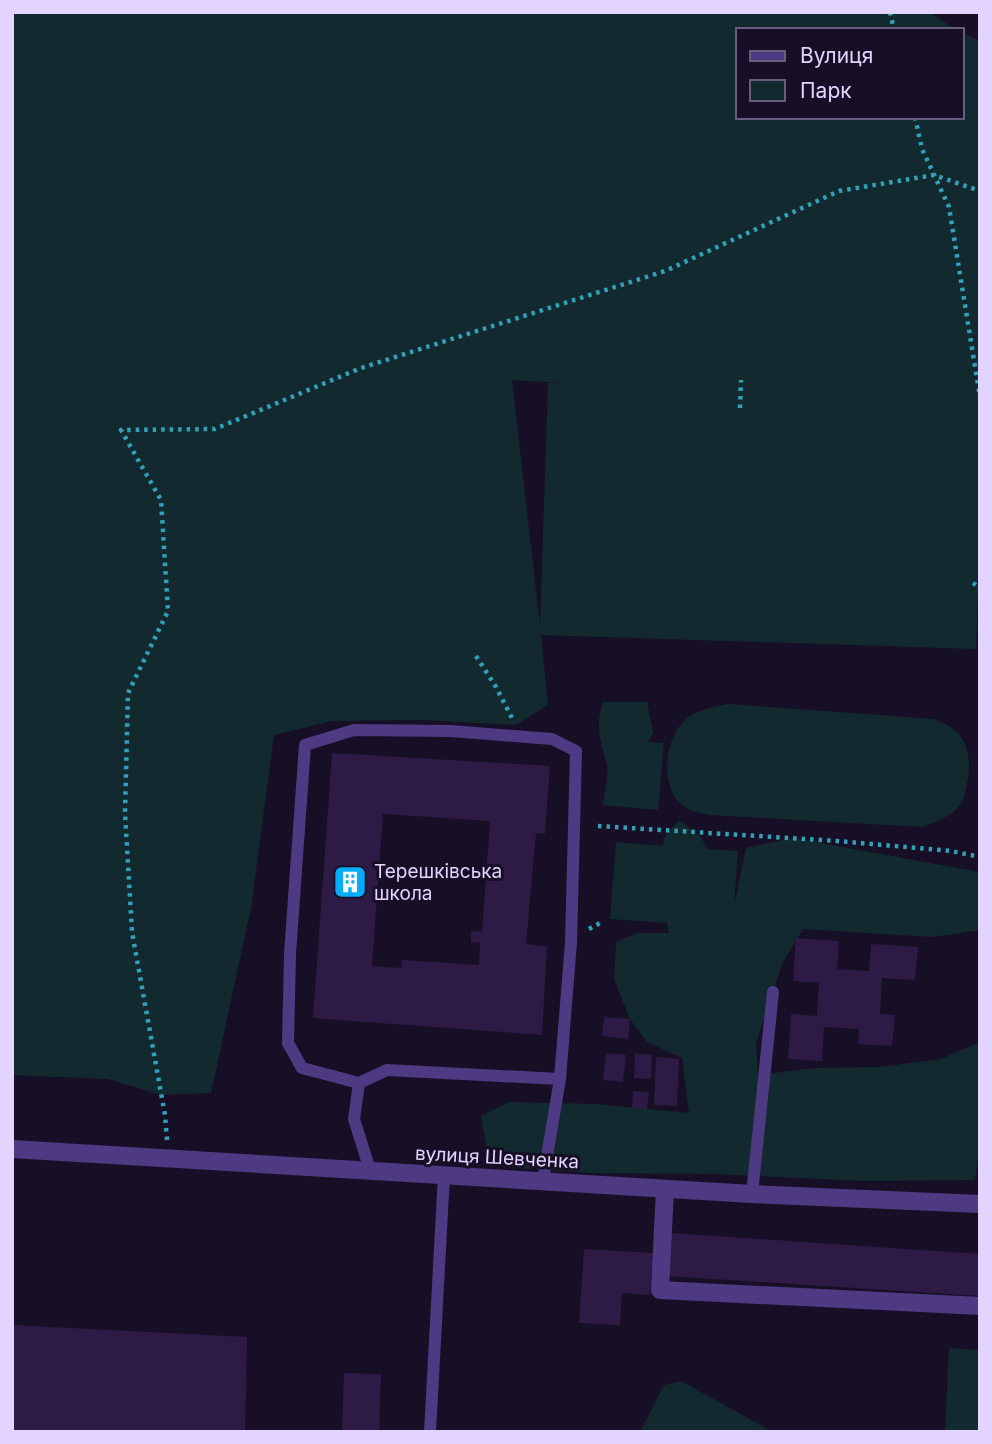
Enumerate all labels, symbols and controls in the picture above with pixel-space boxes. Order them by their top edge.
legend [736,28,964,119]
text: Вулиця [800,43,873,68]
text: Парк [800,78,852,103]
place label: Терешківська школа [374,860,502,905]
building icon: Терешківська школа [331,863,369,901]
street label: вулиця Шевченка [414,1142,580,1173]

